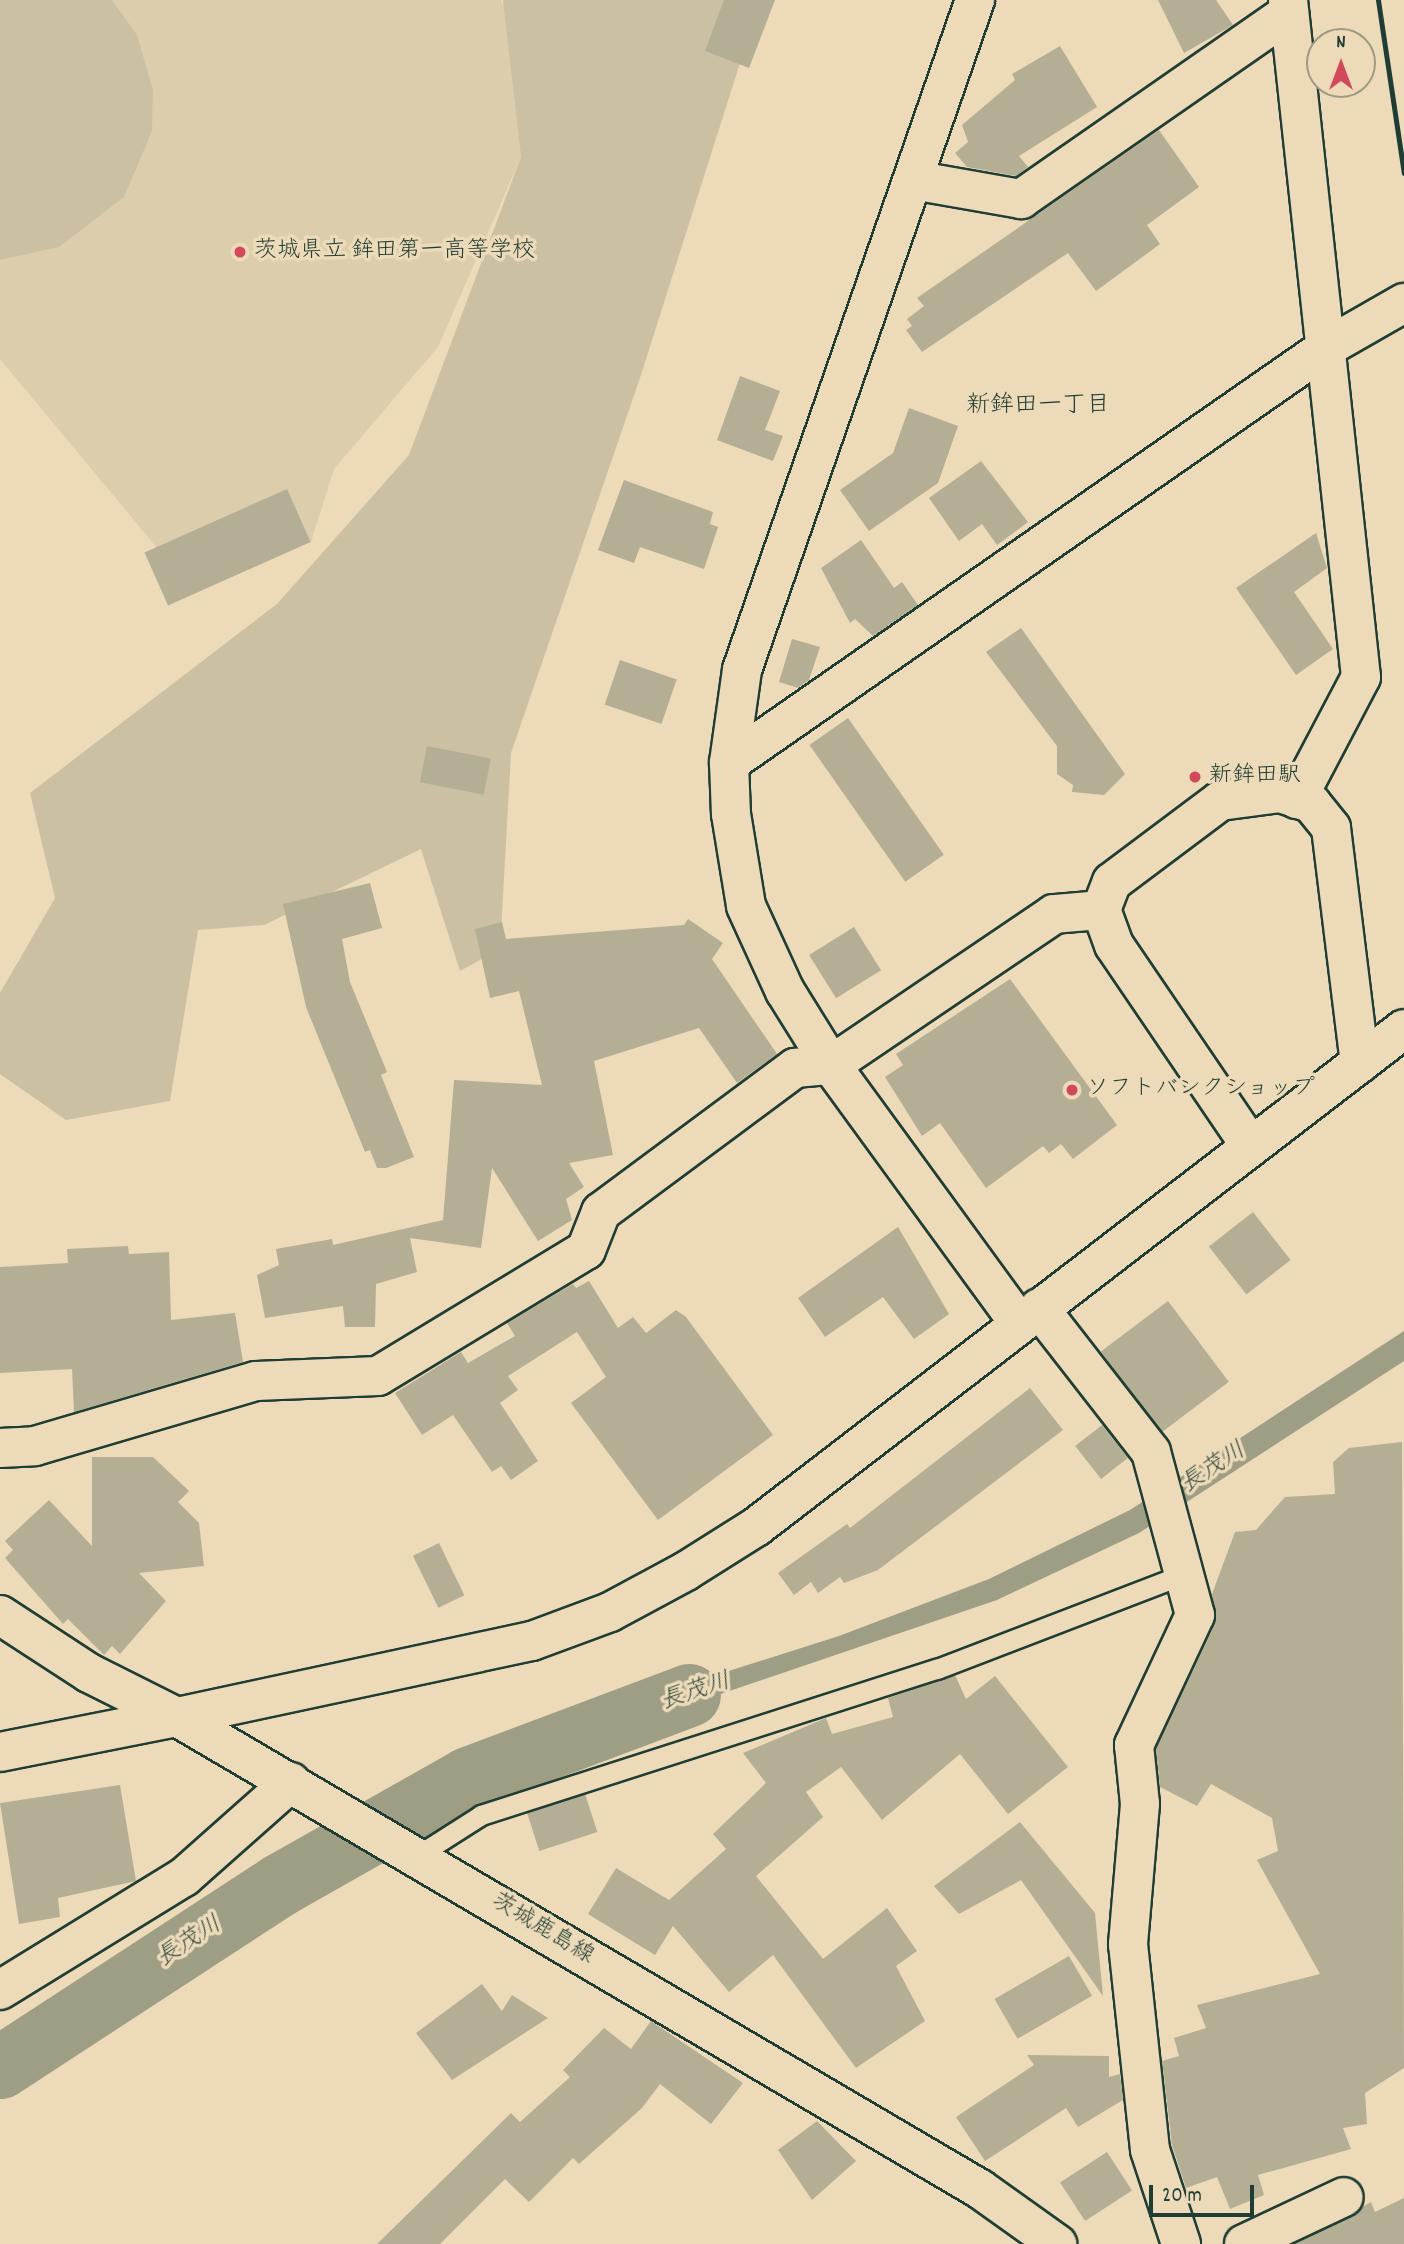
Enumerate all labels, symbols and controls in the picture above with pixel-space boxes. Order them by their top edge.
north arrow [1306,28,1376,98]
text: N [1336,30,1346,57]
place label: 茨城県立 鉾田第一高等学校 [254,238,535,266]
marker: 茨城県立 鉾田第一高等学校 [232,244,248,260]
district label: 新鉾田一丁目 [966,393,1110,421]
place label: 新鉾田駅 [1209,763,1301,791]
marker: 新鉾田駅 [1187,769,1203,785]
place label: ソフトバンクショップ [1086,1076,1316,1104]
marker: ソフトバンクショップ [1064,1082,1080,1098]
water label: 長茂川 [1176,1437,1252,1501]
water label: 長茂川 [657,1668,735,1718]
street label: 茨城鹿島線 [486,1889,598,1971]
water label: 長茂川 [152,1911,228,1975]
scale bar [1152,2170,1257,2214]
text: 20 m [1162,2182,1202,2212]

